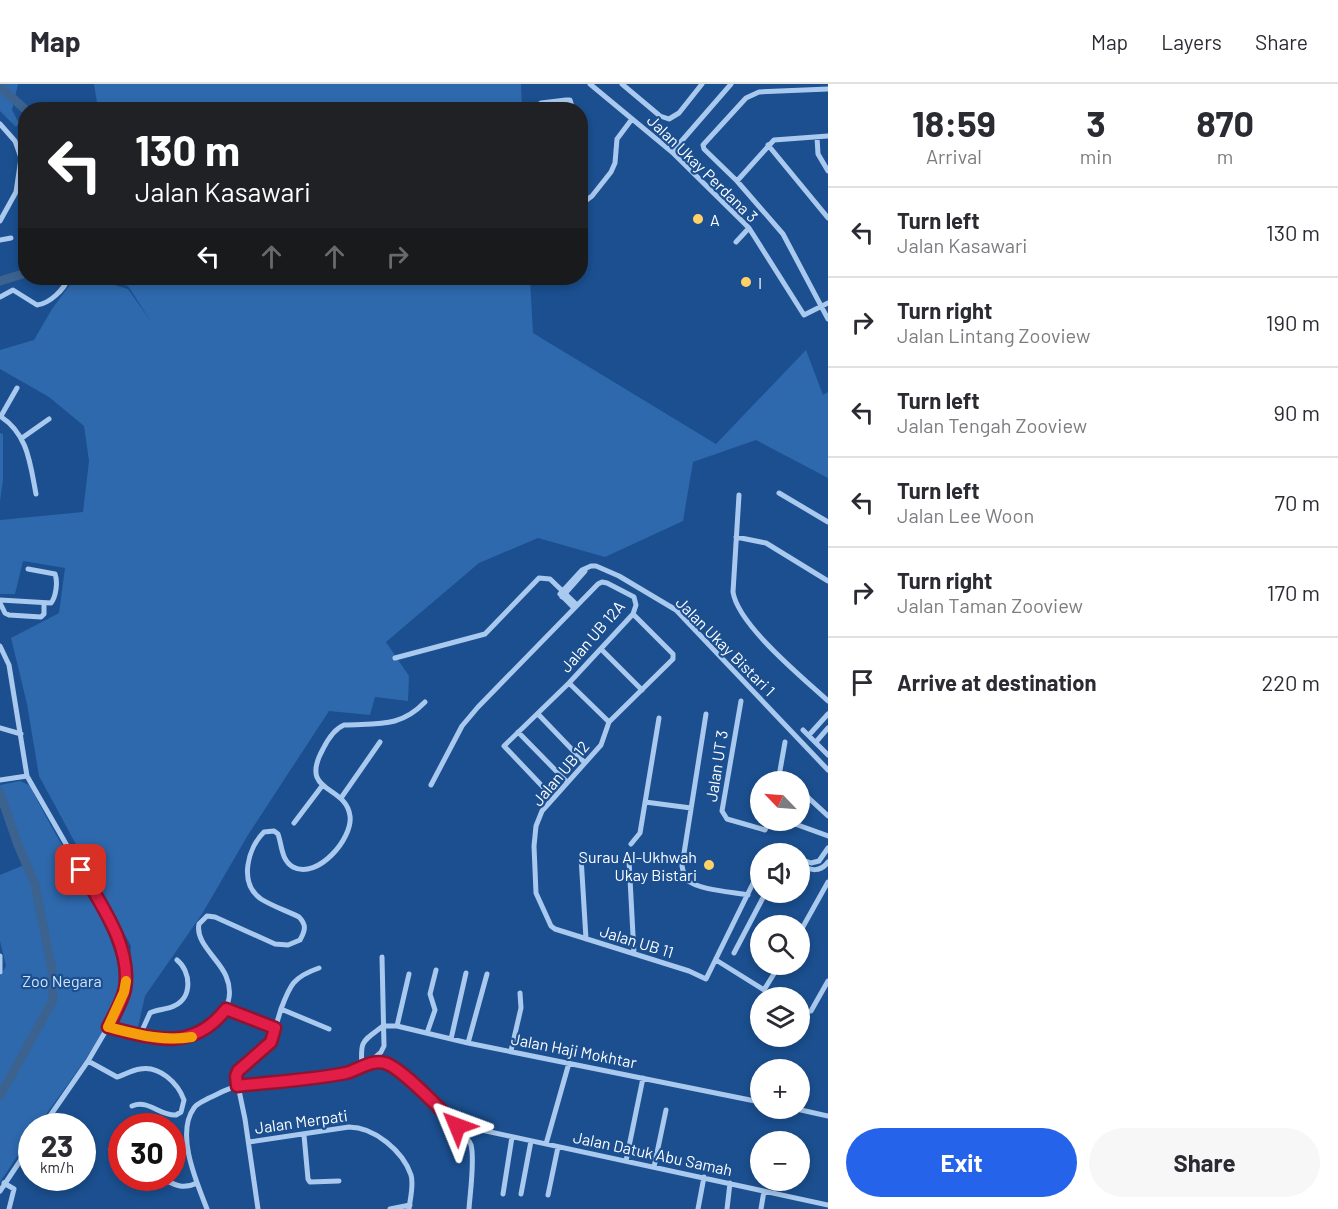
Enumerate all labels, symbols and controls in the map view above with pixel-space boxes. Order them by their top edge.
text: Map [30,24,81,58]
text: Map [1091,29,1128,54]
text: Layers [1161,29,1222,54]
text: Share [1255,29,1308,54]
text: 18:59 [912,101,996,144]
text: 3 [1086,101,1106,144]
text: 870 [1196,101,1254,144]
street label: Jalan Ukay Perdana 3 [644,110,762,226]
text: 130 m [135,124,240,174]
icon: left [36,126,114,204]
text: Arrival [926,144,982,168]
text: min [1080,144,1112,168]
text: m [1217,144,1233,168]
text: Jalan Kasawari [135,175,311,207]
text: Turn left [897,207,980,233]
place label: A [710,210,720,229]
marker: A [691,212,705,226]
icon: left [846,216,879,249]
text: 130 m [1266,219,1320,245]
text: Jalan Kasawari [897,233,1027,257]
icon: left [192,240,225,273]
icon: ahead [255,240,288,273]
icon: ahead [318,240,351,273]
icon: right [381,240,414,273]
place label: I [758,273,762,292]
marker: I [739,275,753,289]
text: Turn right [897,297,992,323]
icon: right [846,306,879,339]
text: 190 m [1266,309,1320,335]
text: Jalan Lintang Zooview [897,323,1090,347]
text: Turn left [897,387,980,413]
icon: left [846,396,879,429]
text: 90 m [1274,399,1320,425]
text: Jalan Tengah Zooview [897,413,1087,437]
text: Turn left [897,477,980,503]
icon: left [846,486,879,519]
text: 70 m [1275,489,1320,515]
text: Jalan Lee Woon [897,503,1034,527]
text: Turn right [897,567,992,593]
icon: right [846,576,879,609]
text: 170 m [1267,579,1320,605]
street label: Jalan Ukay Bistari 1 [672,592,780,700]
text: Jalan Taman Zooview [897,593,1083,617]
street label: Jalan UB 12A [556,596,628,676]
icon: arrive [846,666,879,699]
text: Arrive at destination [897,669,1096,695]
text: 220 m [1261,669,1320,695]
street label: Jalan UT 3 [701,729,731,803]
street label: Jalan UB 12 [527,737,593,809]
north arrow [750,771,810,831]
map controls [750,771,810,1191]
button: sound [750,843,810,903]
pin [55,844,106,895]
place label: Surau Al-Ukhwah Ukay Bistari [579,847,697,884]
icon: arrive [64,853,97,886]
marker: Surau Al-Ukhwah Ukay Bistari [702,858,716,872]
button: search [750,915,810,975]
street label: Jalan UB 11 [598,921,676,961]
park label: Zoo Negara [22,971,102,990]
button: layers [750,987,810,1047]
street label: Jalan Haji Mokhtar [510,1029,639,1072]
button: + [750,1059,810,1119]
position arrow [425,1094,489,1158]
street label: Jalan Merpati [253,1105,349,1137]
speed limit sign: 30 [108,1113,186,1191]
text: 23 [41,1127,73,1163]
street label: Jalan Datuk Abu Samah [572,1127,734,1179]
button: Exit [846,1128,1077,1197]
button: Share [1089,1128,1320,1197]
button: − [750,1131,810,1191]
text: km/h [40,1158,74,1176]

